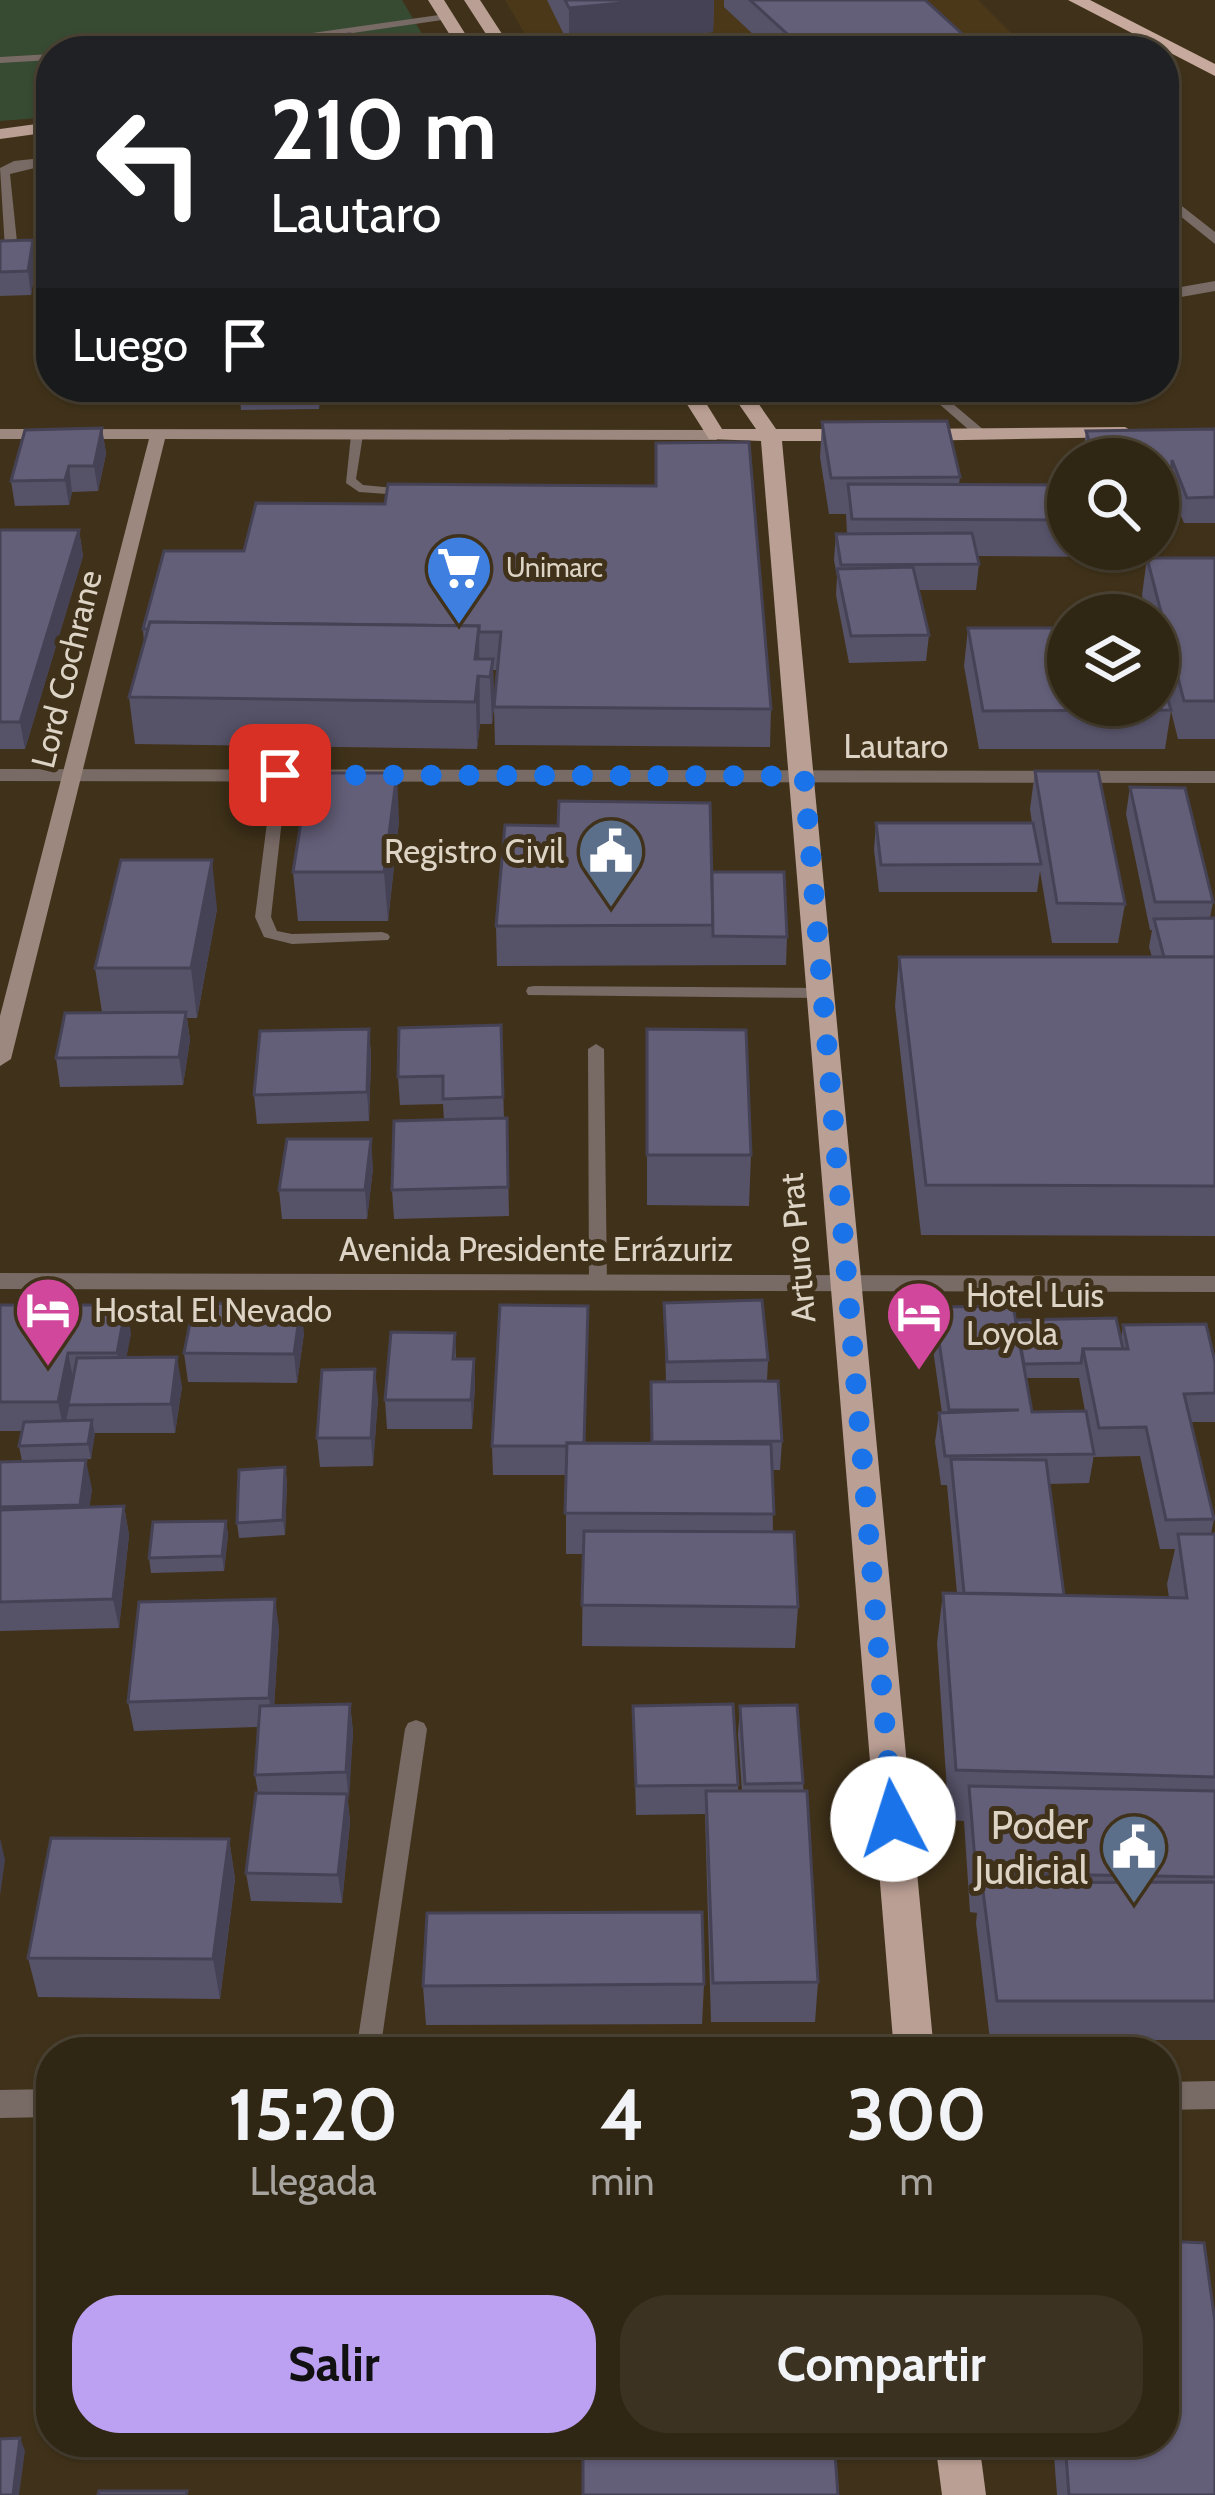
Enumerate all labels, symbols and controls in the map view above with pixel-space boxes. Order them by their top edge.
text: 210 m [270,78,497,180]
icon: left [72,84,228,240]
text: Lautaro [270,180,441,246]
icon: arrive [212,312,278,378]
text: Luego [72,318,188,372]
map controls [1047,438,1179,726]
button: search [1047,438,1179,570]
supermarket icon: Unimarc [424,533,494,627]
place label: Unimarc [506,551,603,584]
street label: Lord Cochrane [22,566,110,772]
button: layers [1047,594,1179,726]
pin [229,724,331,826]
street label: Lautaro [844,726,948,766]
icon: arrive [247,742,313,808]
public building icon: Registro Civil [576,816,646,910]
place label: Registro Civil [384,831,564,871]
street label: Arturo Prat [771,1171,823,1325]
street label: Avenida Presidente Errázuriz [339,1229,733,1269]
hotel icon: Hostal El Nevado [13,1275,83,1369]
place label: Hotel Luis Loyola [966,1275,1104,1353]
hotel icon: Hotel Luis Loyola [884,1279,954,1373]
place label: Hostal El Nevado [94,1290,332,1330]
position arrow [830,1756,956,1882]
place label: Poder Judicial [973,1801,1089,1894]
public building icon: Poder Judicial [1099,1812,1169,1906]
text: 15:20 [228,2071,398,2158]
text: 4 [600,2071,645,2158]
text: 300 [846,2071,987,2158]
text: Llegada [250,2157,377,2205]
text: min [590,2157,654,2205]
text: m [900,2157,934,2205]
button: Salir [72,2295,596,2433]
button: Compartir [620,2295,1143,2433]

